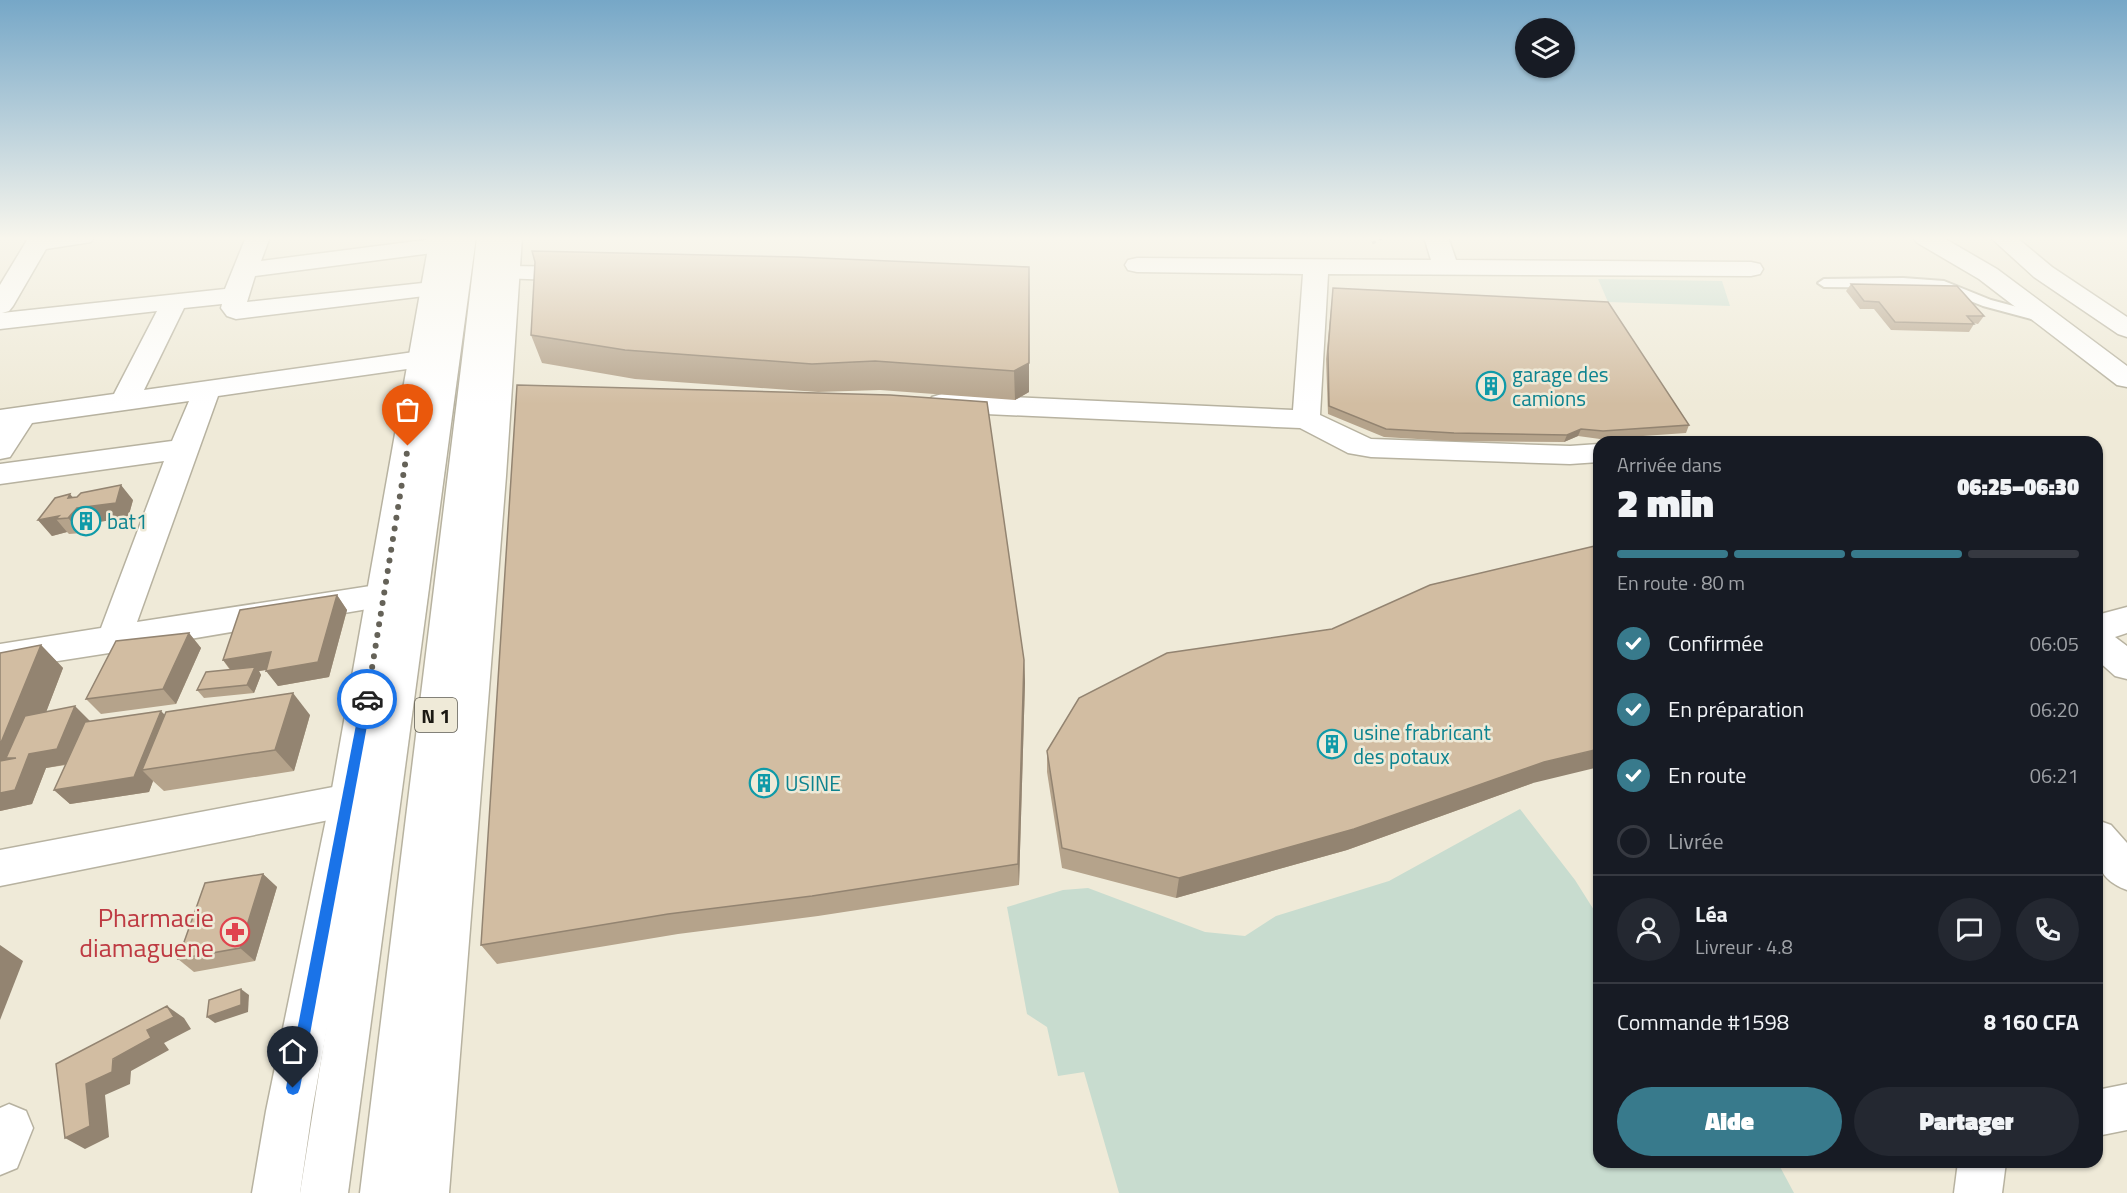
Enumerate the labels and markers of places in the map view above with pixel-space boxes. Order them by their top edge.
place label: garage des camions [1512,358,1609,414]
building icon: garage des camions [1475,370,1507,402]
pin [382,384,433,446]
building icon: bat1 [70,505,102,537]
place label: bat1 [107,505,148,537]
place label: usine frabricant des potaux [1353,716,1492,772]
building icon: usine frabricant des potaux [1316,728,1348,760]
building icon: USINE [748,767,780,799]
place label: USINE [785,767,841,799]
place label: Pharmacie diamaguene [79,898,214,967]
pharmacy icon: Pharmacie diamaguene [219,916,251,948]
pin [267,1026,318,1088]

